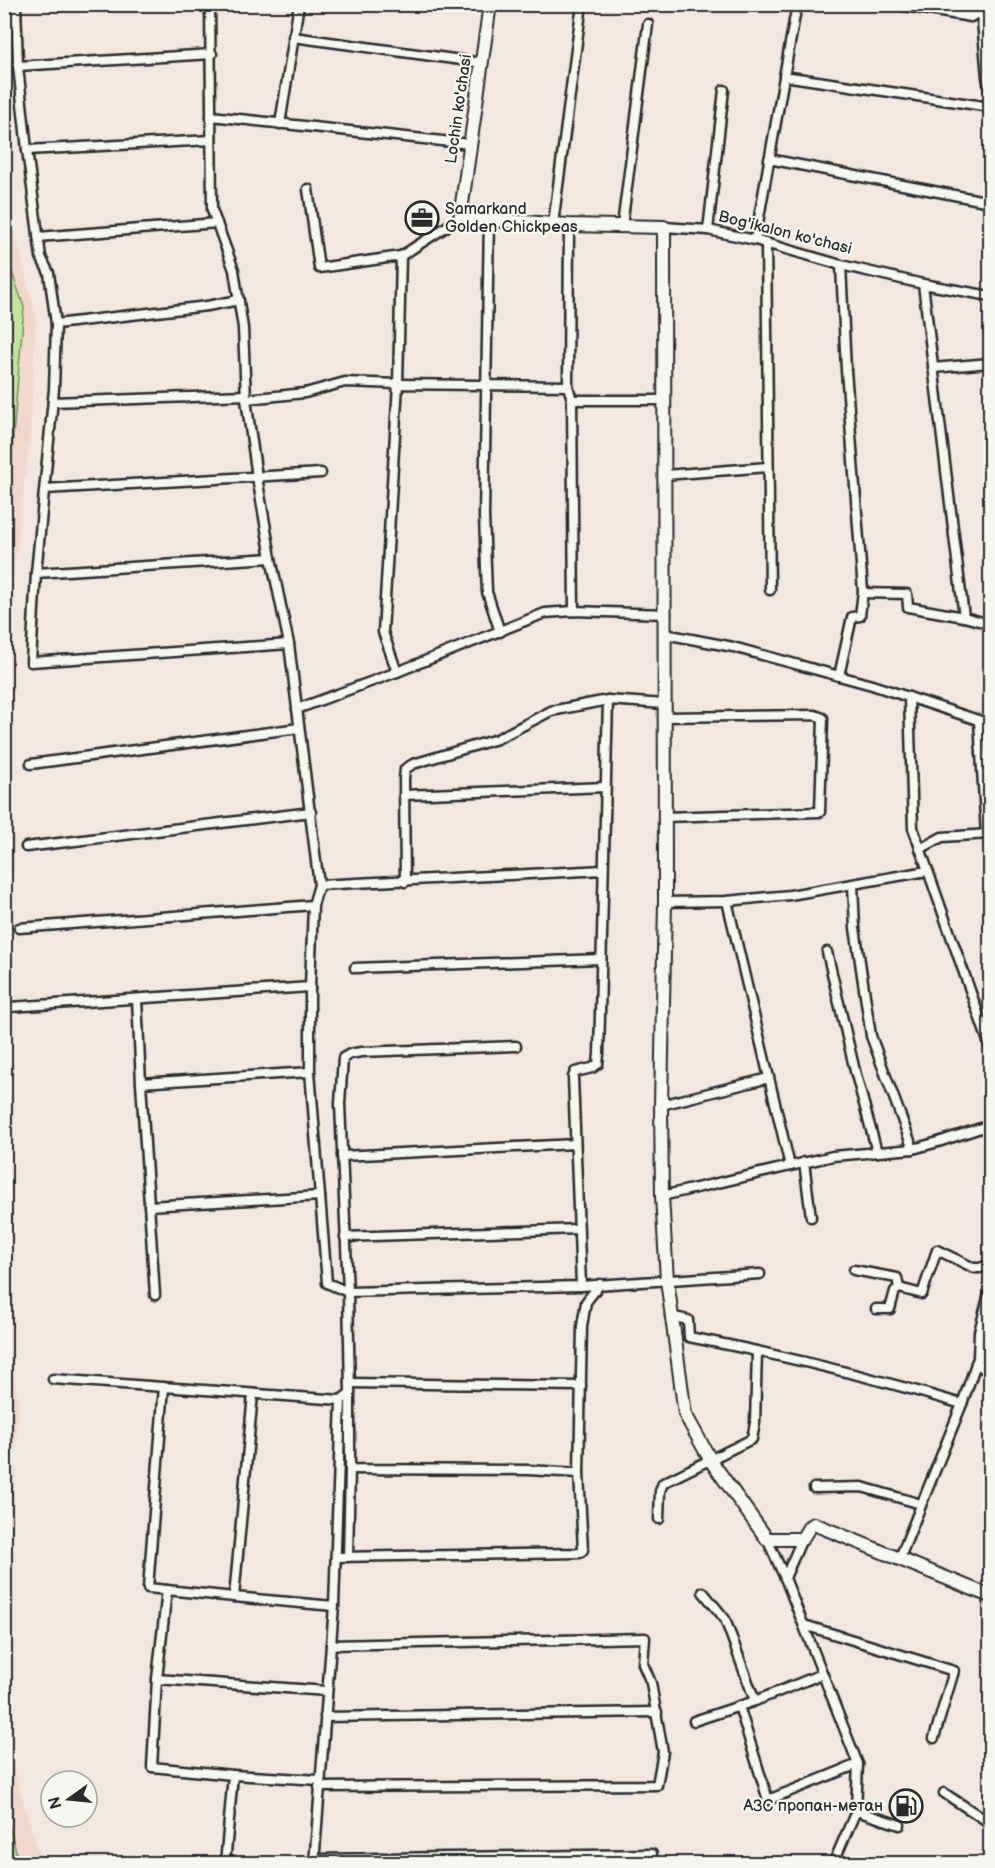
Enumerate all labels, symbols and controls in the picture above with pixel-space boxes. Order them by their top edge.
street label: Lochin ko'chasi [442,53,476,165]
office icon: Samarkand Golden Chickpeas [404,200,440,236]
place label: Samarkand Golden Chickpeas [445,200,578,237]
street label: Bog'ikalon ko'chasi [716,207,854,259]
north arrow [39,1769,99,1829]
fuel station icon: АЗС пропан-метан [888,1788,924,1824]
text: N [45,1794,67,1811]
place label: АЗС пропан-метан [742,1797,883,1816]

